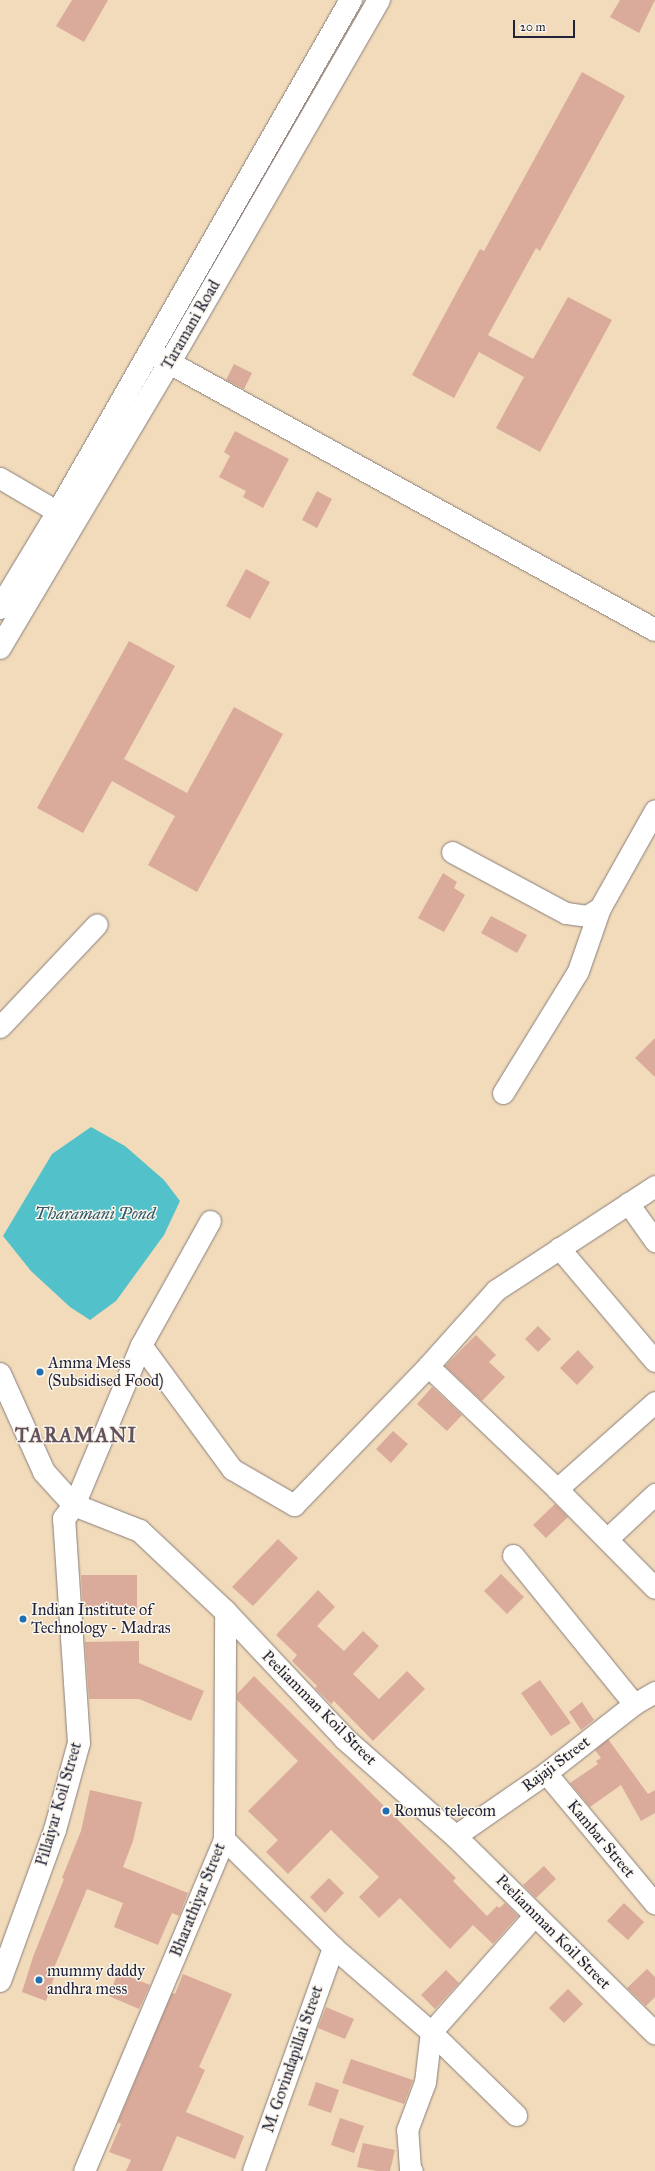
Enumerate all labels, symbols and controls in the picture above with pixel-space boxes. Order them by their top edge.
scale bar [515,12,577,38]
text: 20 m [520,20,546,34]
street label: Taramani Road [158,277,224,373]
water label: Tharamani Pond [34,1204,156,1224]
place label: Amma Mess (Subsidised Food) [48,1353,164,1391]
marker: Amma Mess (Subsidised Food) [35,1367,45,1377]
district label: TARAMANI [15,1423,137,1447]
place label: Indian Institute of Technology - Madras [31,1600,170,1638]
marker: Indian Institute of Technology - Madras [18,1614,28,1624]
street label: Peeliamman Koil Street [258,1647,380,1769]
street label: Rajaji Street [518,1732,594,1796]
street label: Pillaiyar Koil Street [32,1740,86,1868]
street label: Kambar Street [563,1796,639,1882]
place label: Romus telecom [394,1801,496,1821]
marker: Romus telecom [381,1806,391,1816]
street label: Bharathiyar Street [166,1840,230,1960]
street label: Peeliamman Koil Street [492,1871,614,1993]
place label: mummy daddy andhra mess [47,1961,145,1999]
marker: mummy daddy andhra mess [34,1975,44,1985]
street label: M. Govindapillai Street [259,1983,327,2135]

